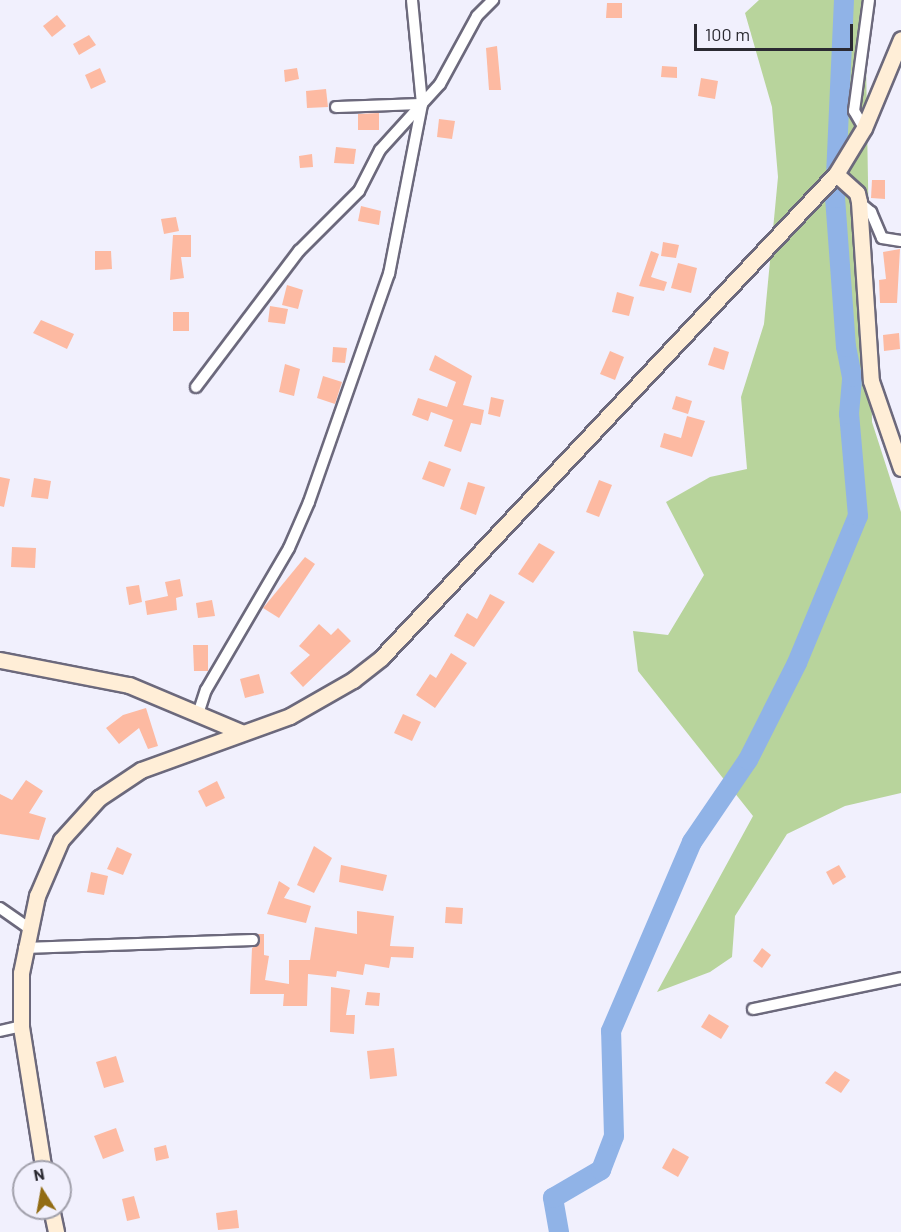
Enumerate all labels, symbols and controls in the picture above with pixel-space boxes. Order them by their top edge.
scale bar [697,12,856,50]
text: 100 m [705,23,750,45]
north arrow [12,1160,72,1220]
text: N [32,1163,46,1184]

